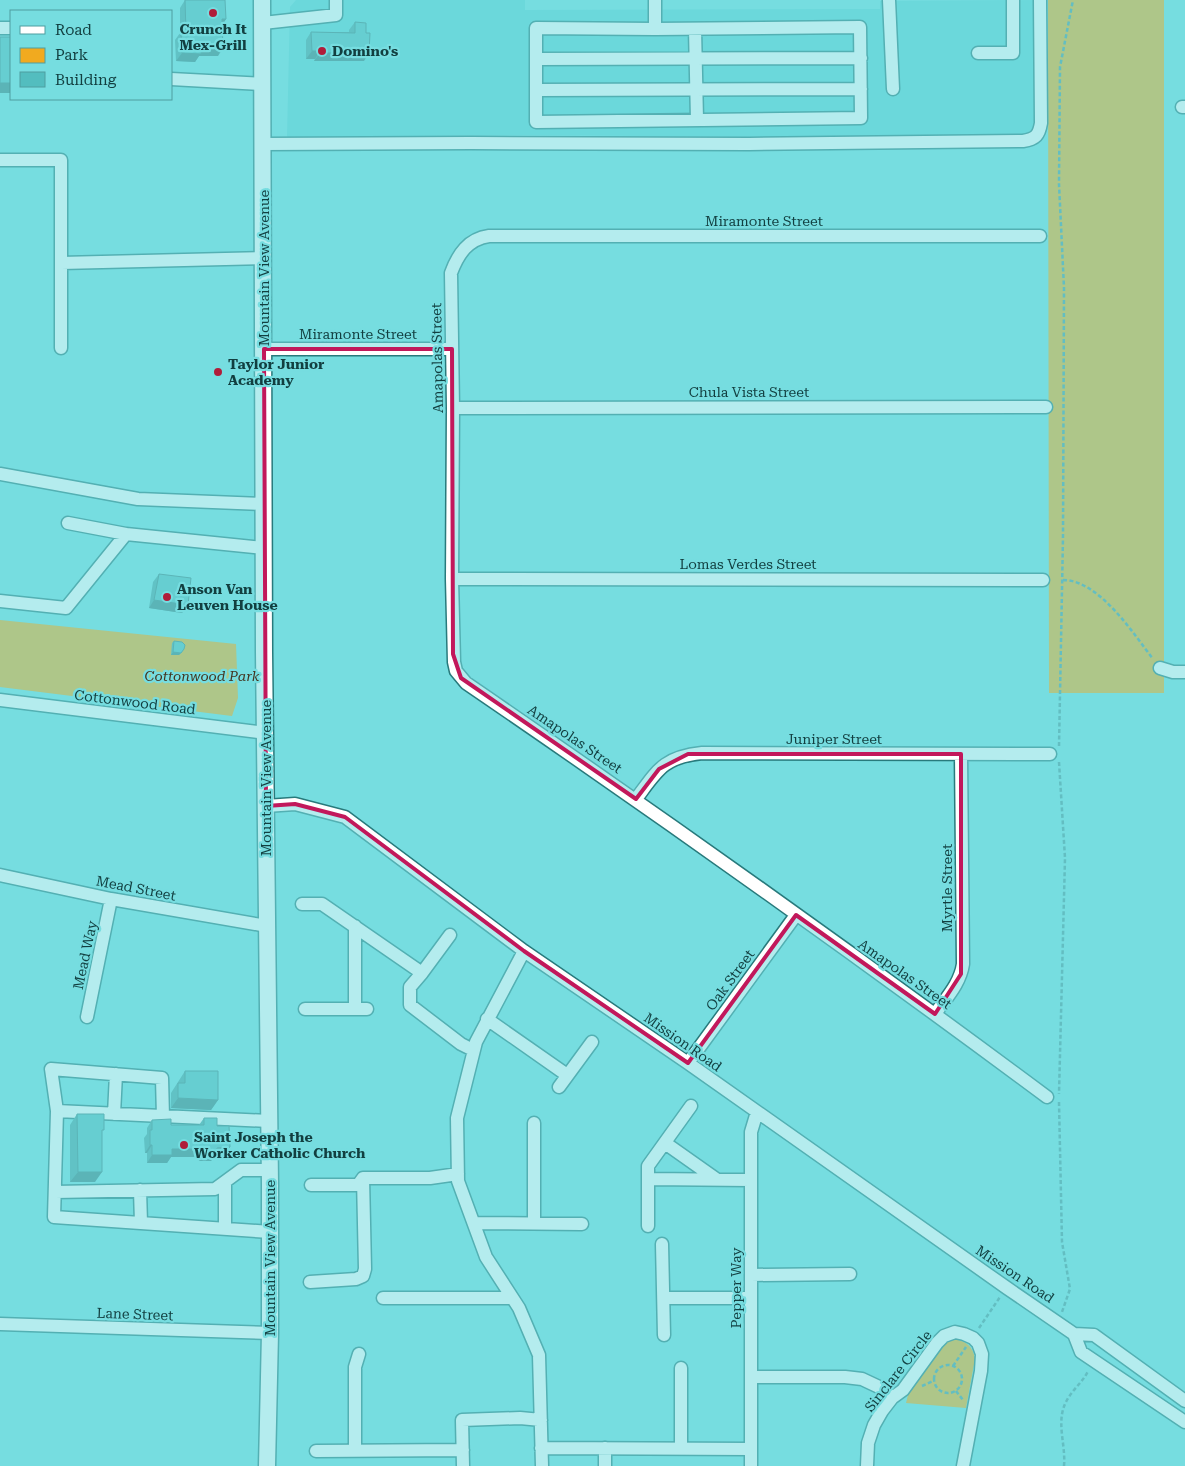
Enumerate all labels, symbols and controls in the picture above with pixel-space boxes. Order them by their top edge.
marker: Crunch It Mex-Grill [207,7,219,19]
legend [10,10,172,100]
text: Road [55,21,92,39]
place label: Crunch It Mex-Grill [179,21,247,53]
place label: Domino's [332,43,398,59]
marker: Domino's [316,45,328,57]
text: Park [55,46,89,64]
text: Building [55,71,117,89]
street label: Mountain View Avenue [256,189,272,346]
street label: Miramonte Street [705,213,823,229]
street label: Amapolas Street [428,303,446,413]
street label: Miramonte Street [299,326,417,342]
place label: Taylor Junior Academy [228,356,325,388]
marker: Taylor Junior Academy [212,366,224,378]
street label: Chula Vista Street [689,384,809,400]
street label: Lomas Verdes Street [679,556,817,572]
place label: Anson Van Leuven House [177,581,278,613]
marker: Anson Van Leuven House [161,591,173,603]
park label: Cottonwood Park [145,668,260,684]
street label: Cottonwood Road [73,687,197,717]
street label: Mountain View Avenue [258,699,274,856]
street label: Amapolas Street [525,702,625,776]
street label: Juniper Street [786,731,882,747]
street label: Myrtle Street [939,844,955,932]
street label: Mead Street [95,872,177,904]
street label: Mead Way [70,918,100,991]
street label: Amapolas Street [855,936,955,1012]
street label: Oak Street [703,946,757,1014]
street label: Mission Road [641,1009,725,1075]
place label: Saint Joseph the Worker Catholic Church [194,1129,366,1161]
marker: Saint Joseph the Worker Catholic Church [178,1139,190,1151]
street label: Mountain View Avenue [262,1179,278,1336]
street label: Mission Road [973,1242,1057,1306]
street label: Pepper Way [728,1247,744,1328]
street label: Lane Street [96,1305,174,1323]
street label: Sinclare Circle [861,1327,935,1415]

